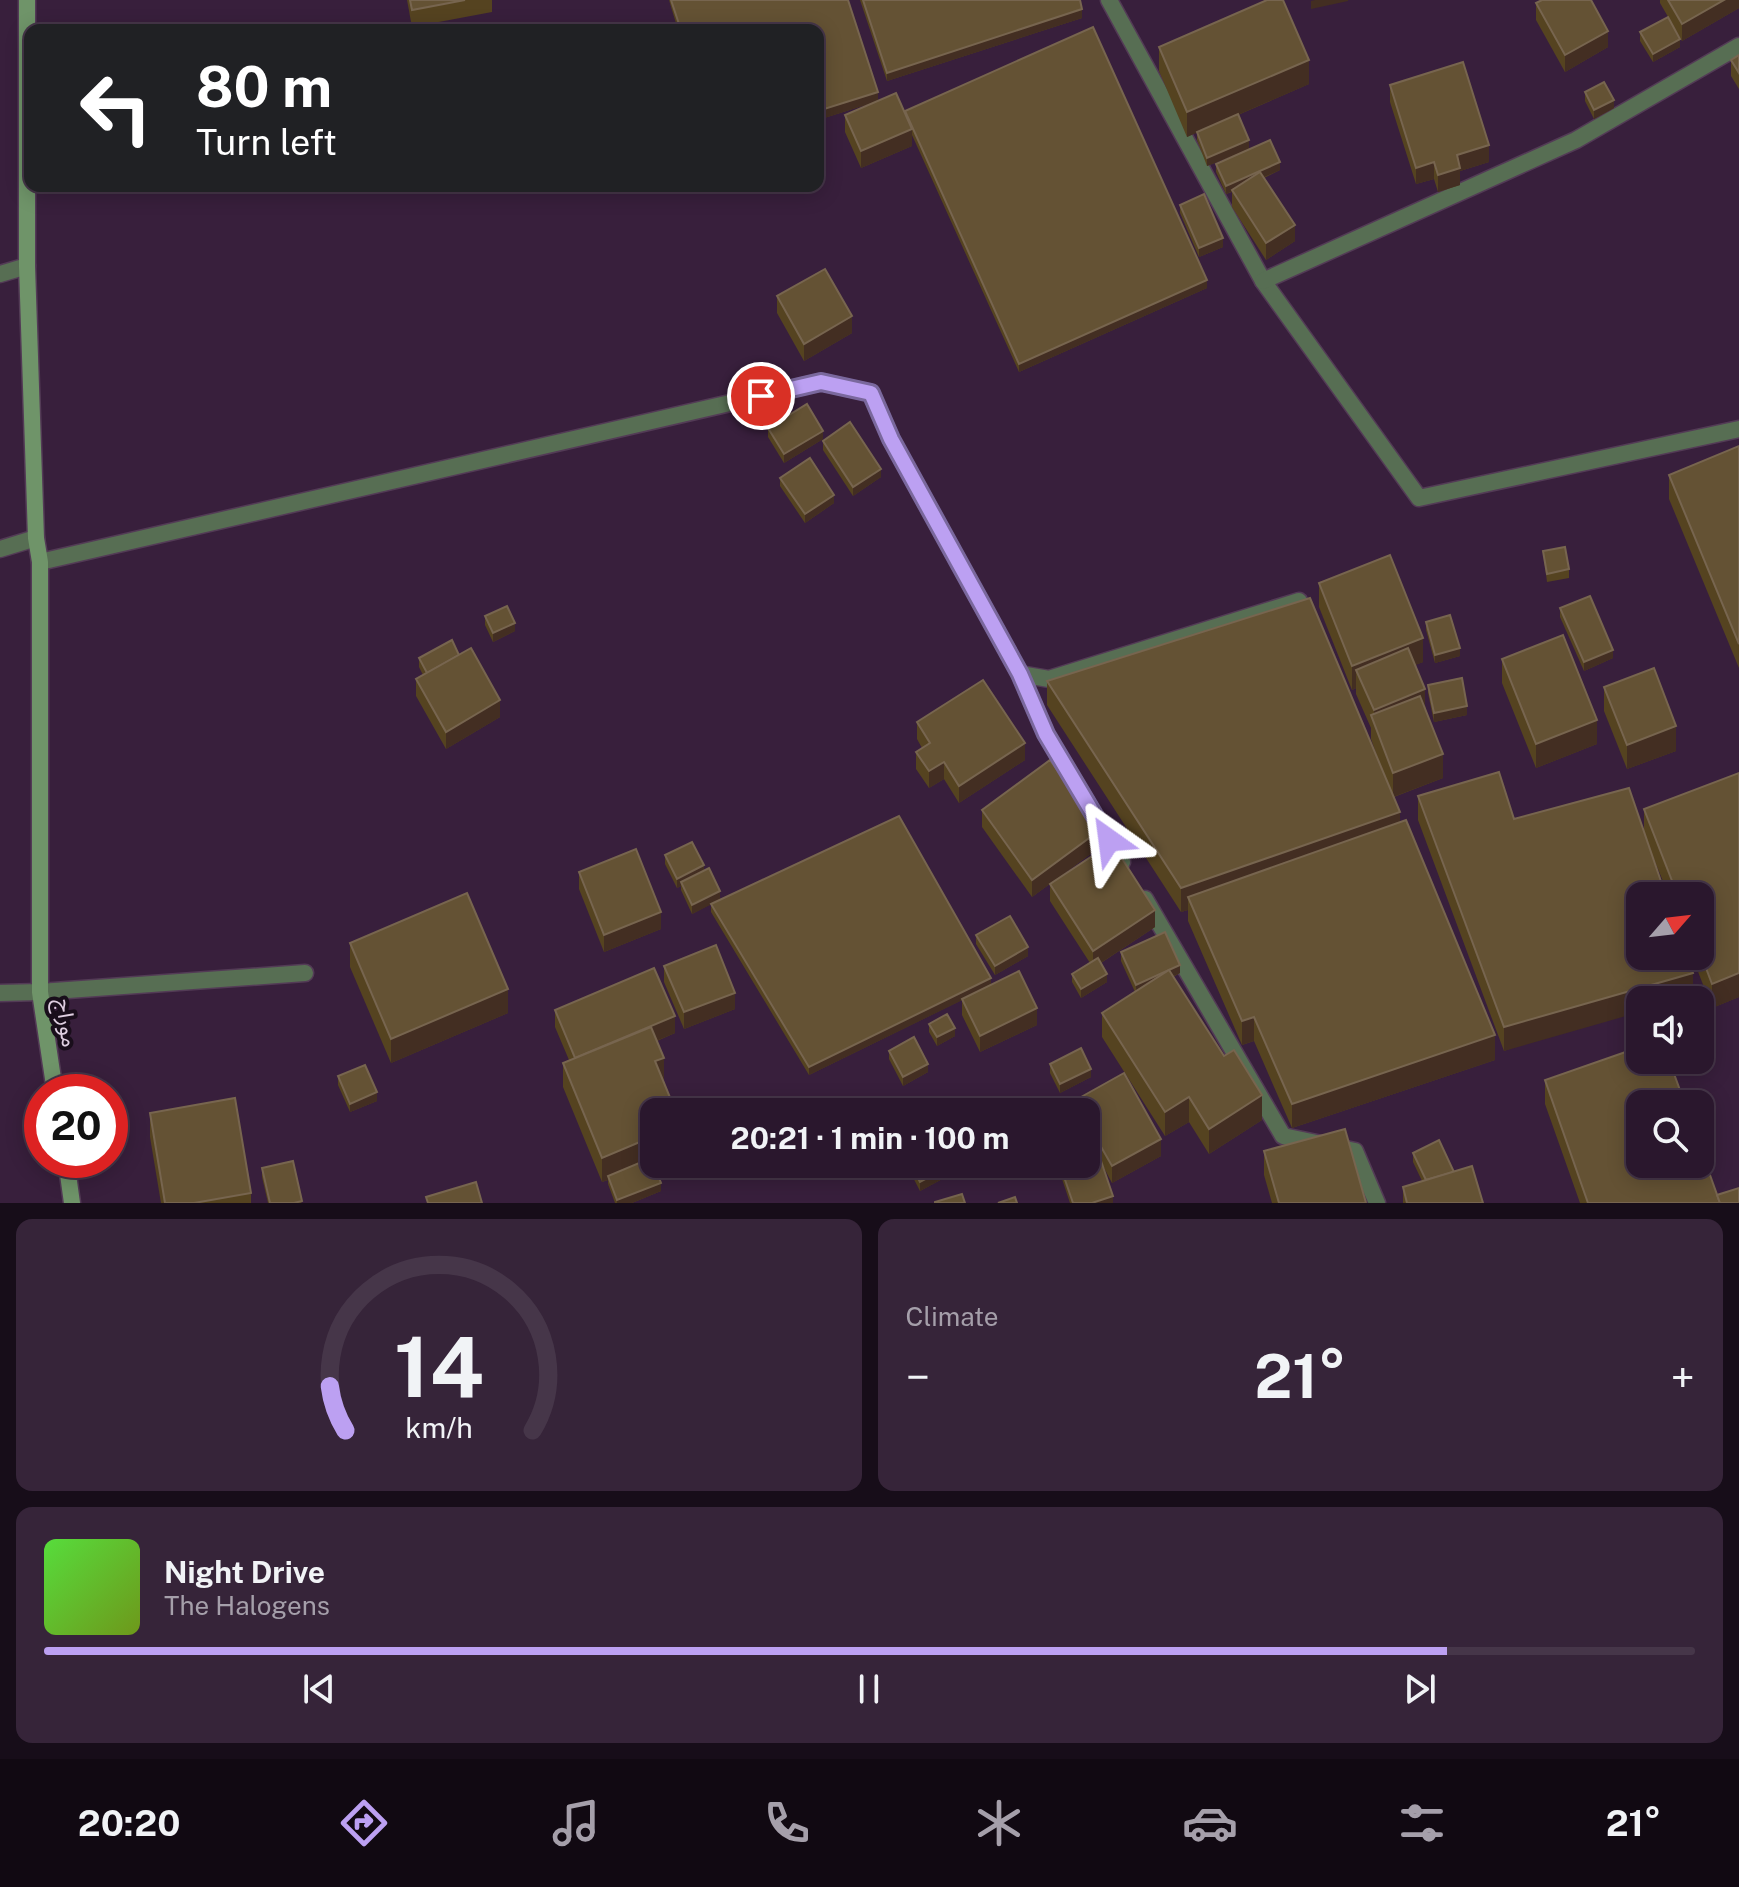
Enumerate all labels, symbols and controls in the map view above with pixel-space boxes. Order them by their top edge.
text: 80 m [196,54,332,120]
icon: left [64,56,168,160]
text: Turn left [196,121,337,163]
pin [727,362,795,430]
icon: arrive [739,374,783,418]
position arrow [1067,798,1151,882]
north arrow [1626,882,1714,970]
map controls [1626,882,1714,1178]
button: sound [1626,986,1714,1074]
street label: موراج [47,997,83,1050]
speed limit sign: 20 [24,1074,128,1178]
button: search [1626,1090,1714,1178]
text: 20:21 · 1 min · 100 m [731,1120,1009,1156]
text: Climate [906,1301,999,1332]
text: 14 [394,1318,484,1416]
text: 21° [1254,1341,1346,1412]
text: − [906,1351,930,1403]
text: + [1671,1351,1695,1403]
text: km/h [405,1411,472,1444]
text: Night Drive [164,1554,325,1590]
text: The Halogens [164,1590,330,1621]
icon: previous [297,1667,341,1711]
icon: pause [847,1667,891,1711]
icon: next [1398,1667,1442,1711]
icon: directions [336,1795,392,1851]
icon: music [548,1795,604,1851]
icon: phone [759,1795,815,1851]
icon: climate [971,1795,1027,1851]
icon: car [1182,1795,1238,1851]
icon: filters [1394,1795,1450,1851]
text: 20:20 [78,1802,180,1844]
text: 21° [1606,1802,1661,1844]

